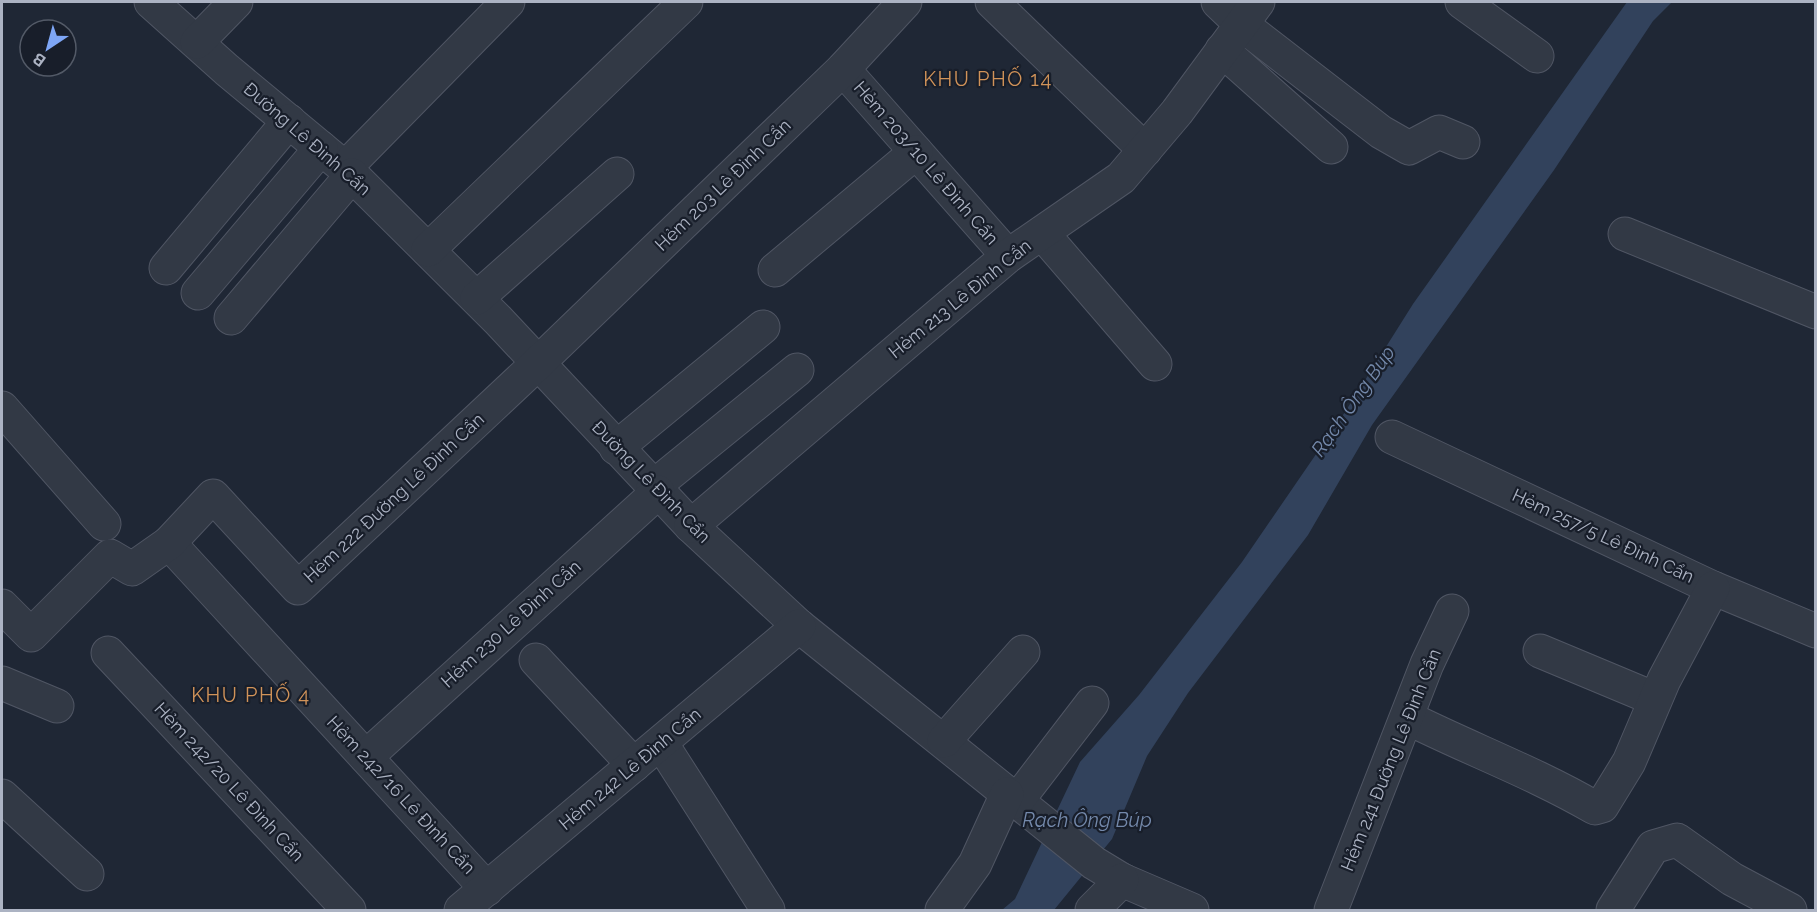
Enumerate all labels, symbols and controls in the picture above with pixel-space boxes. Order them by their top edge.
north arrow [18,18,78,78]
text: B [29,49,49,71]
district label: KHU PHỐ 14 [923,66,1053,91]
street label: Hẻm 203/10 Lê Đình Cẩn [850,77,1003,249]
street label: Đường Lê Đình Cẩn [240,78,375,199]
street label: Hẻm 203 Lê Đình Cẩn [651,115,795,255]
street label: Hẻm 213 Lê Đình Cẩn [884,235,1035,362]
water label: Rạch Ông Búp [1306,341,1400,461]
street label: Hẻm 222 Đường Lê Đình Cẩn [299,408,488,587]
street label: Đường Lê Đình Cẩn [588,416,715,547]
street label: Hẻm 257/5 Lê Đình Cẩn [1509,484,1697,587]
street label: Hẻm 230 Lê Đình Cẩn [437,556,585,692]
street label: Hẻm 241 Đường Lê Đình Cẩn [1336,646,1445,874]
district label: KHU PHỐ 4 [191,682,311,707]
street label: Hẻm 242/20 Lê Đình Cẩn [150,698,309,865]
street label: Hẻm 242 Lê Đình Cẩn [554,703,705,834]
street label: Hẻm 242/16 Lê Đình Cẩn [323,712,480,878]
water label: Rạch Ông Búp [1022,808,1152,832]

